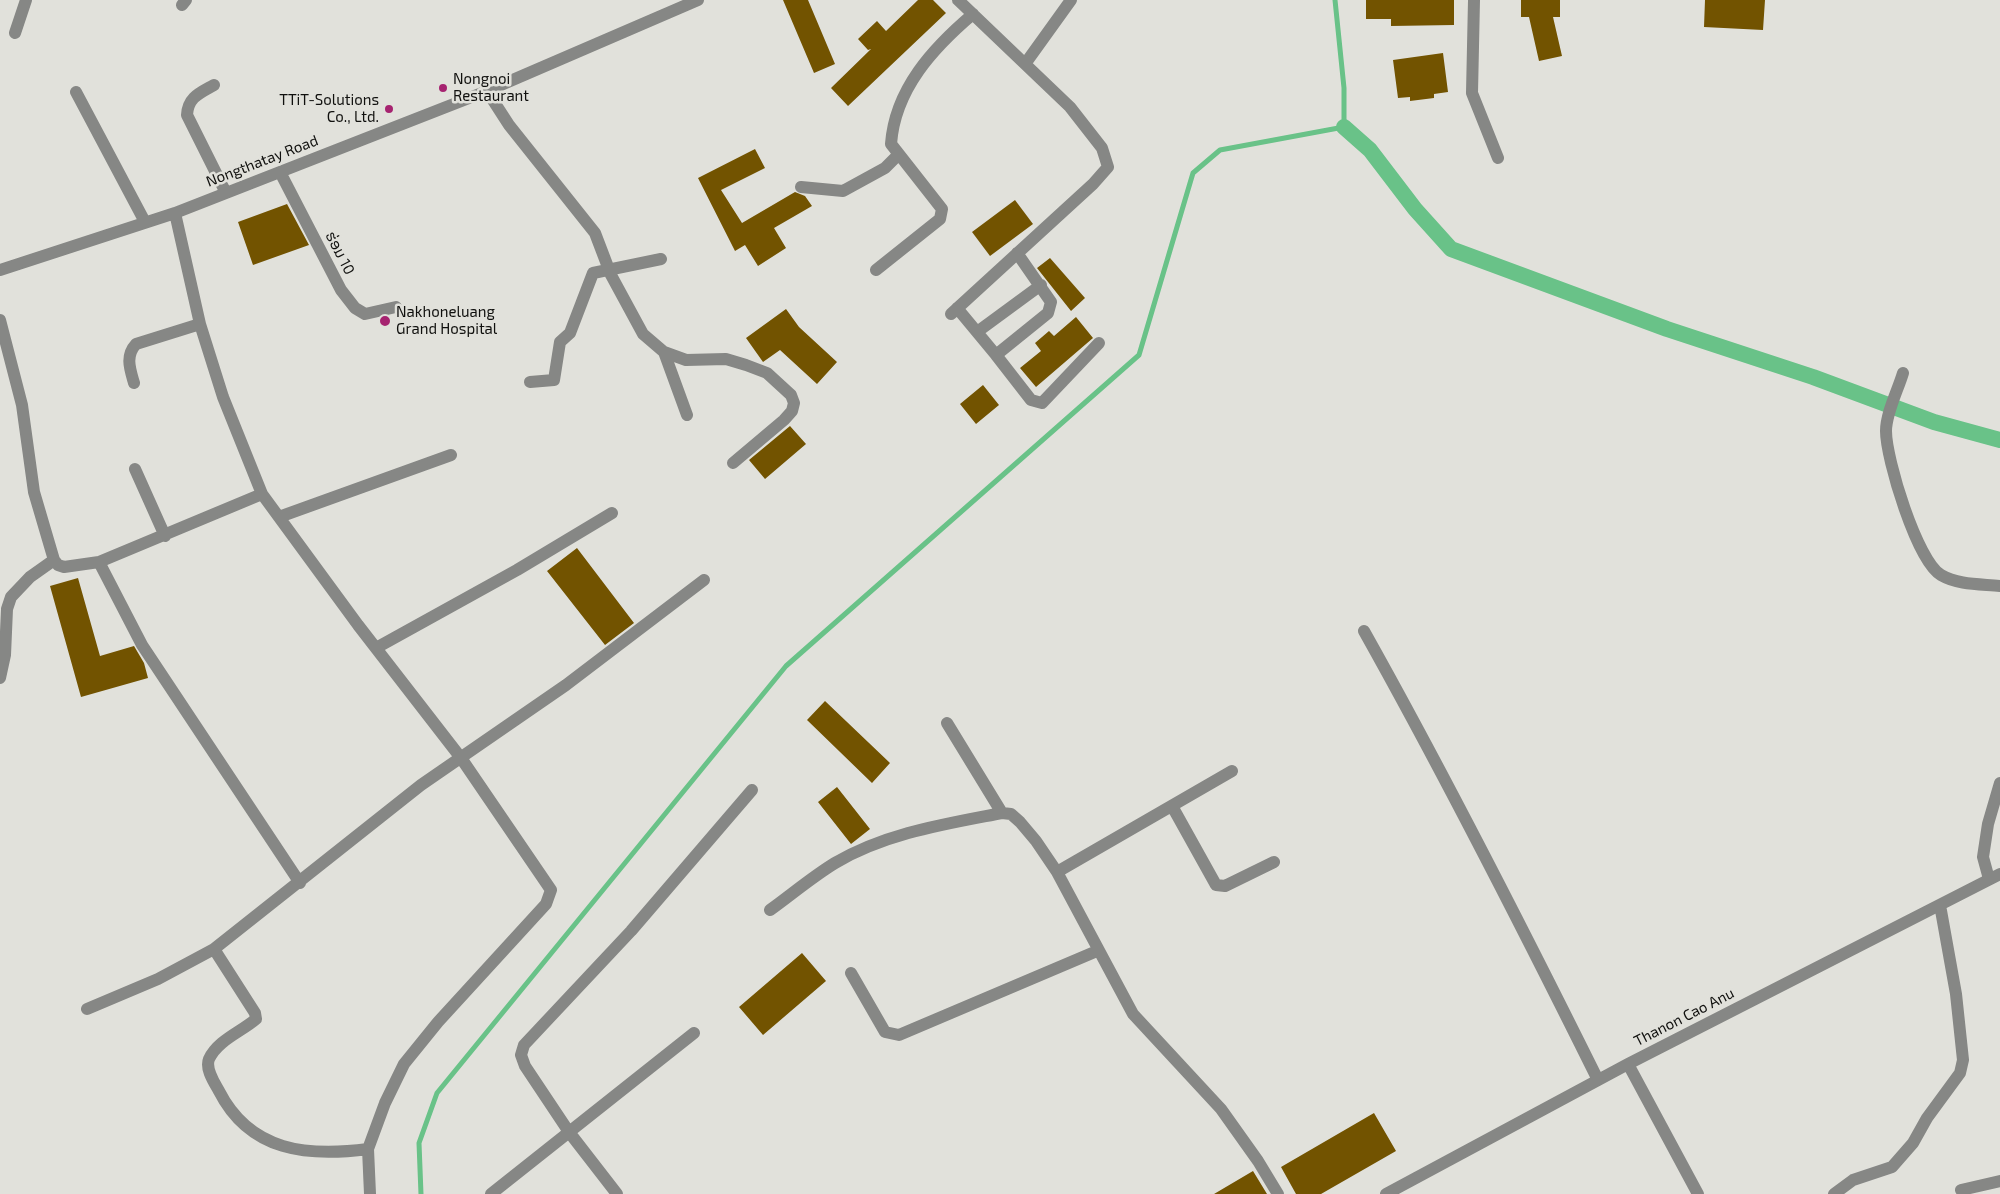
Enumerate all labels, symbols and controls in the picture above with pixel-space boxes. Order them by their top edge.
place label: Nongnoi Restaurant [453,70,529,105]
marker: Nongnoi Restaurant [437,82,449,94]
place label: TTiT-Solutions Co., Ltd. [279,91,379,126]
marker: TTiT-Solutions Co., Ltd. [383,103,395,115]
street label: Nongthatay Road [203,131,321,191]
street label: ຮ່ອມ 10 [322,228,358,278]
place label: Nakhoneluang Grand Hospital [396,303,497,338]
marker: Nakhoneluang Grand Hospital [378,314,392,328]
street label: Thanon Cao Anu [1631,984,1737,1050]

